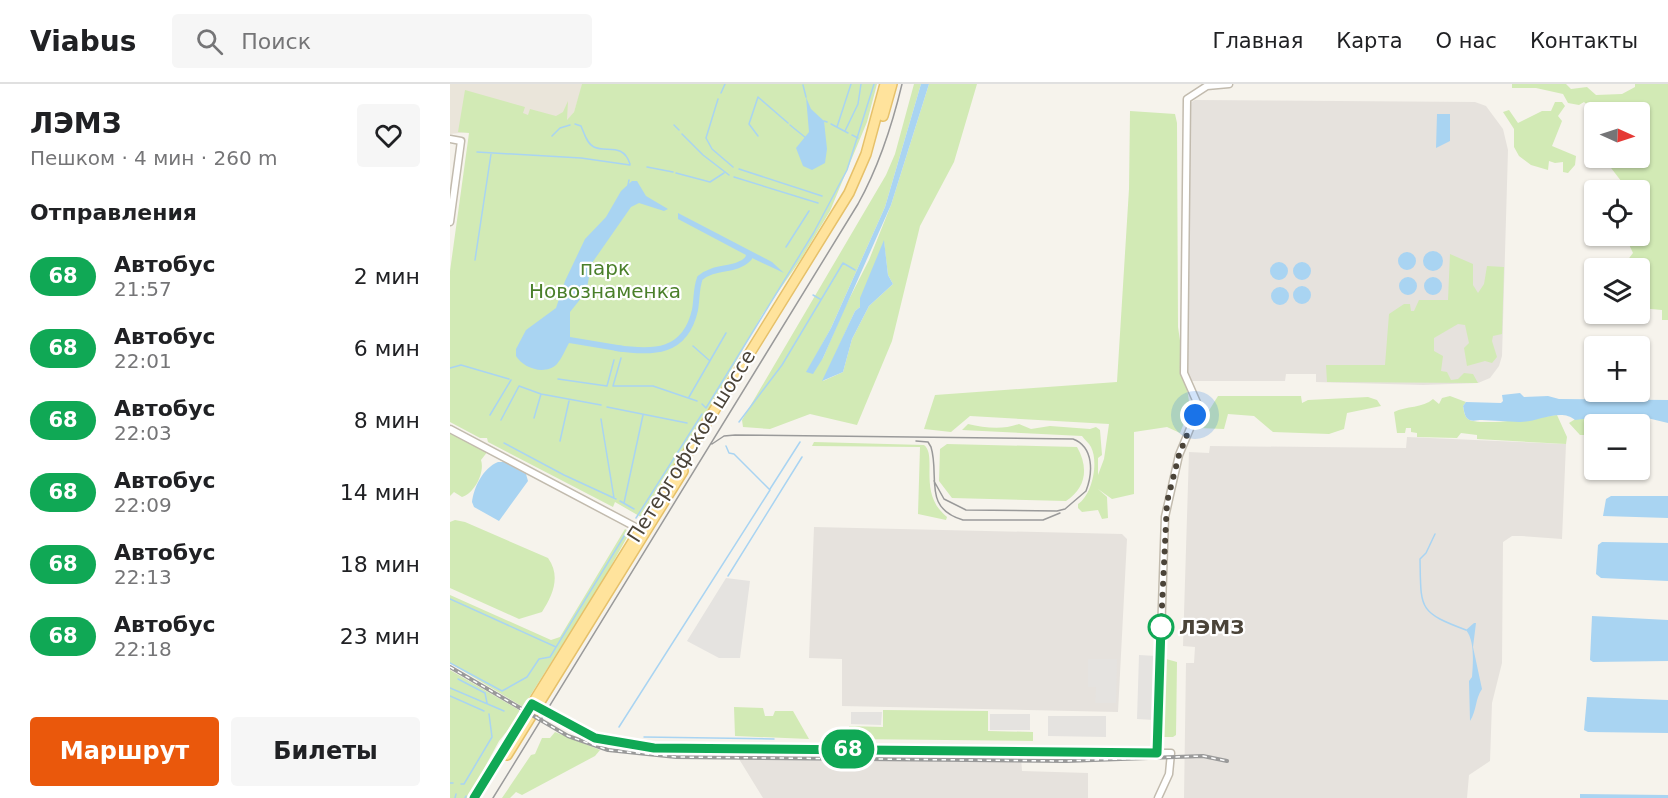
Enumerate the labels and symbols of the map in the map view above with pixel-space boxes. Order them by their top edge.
north arrow [1584,102,1650,168]
park label: парк Новознаменка [529,256,681,303]
street label: Петергофское шоссе [622,345,760,547]
your location [1180,400,1210,430]
marker: ЛЭМЗ [1148,614,1174,640]
place label: ЛЭМЗ [1179,615,1244,639]
line badge: 68 [821,730,875,768]

